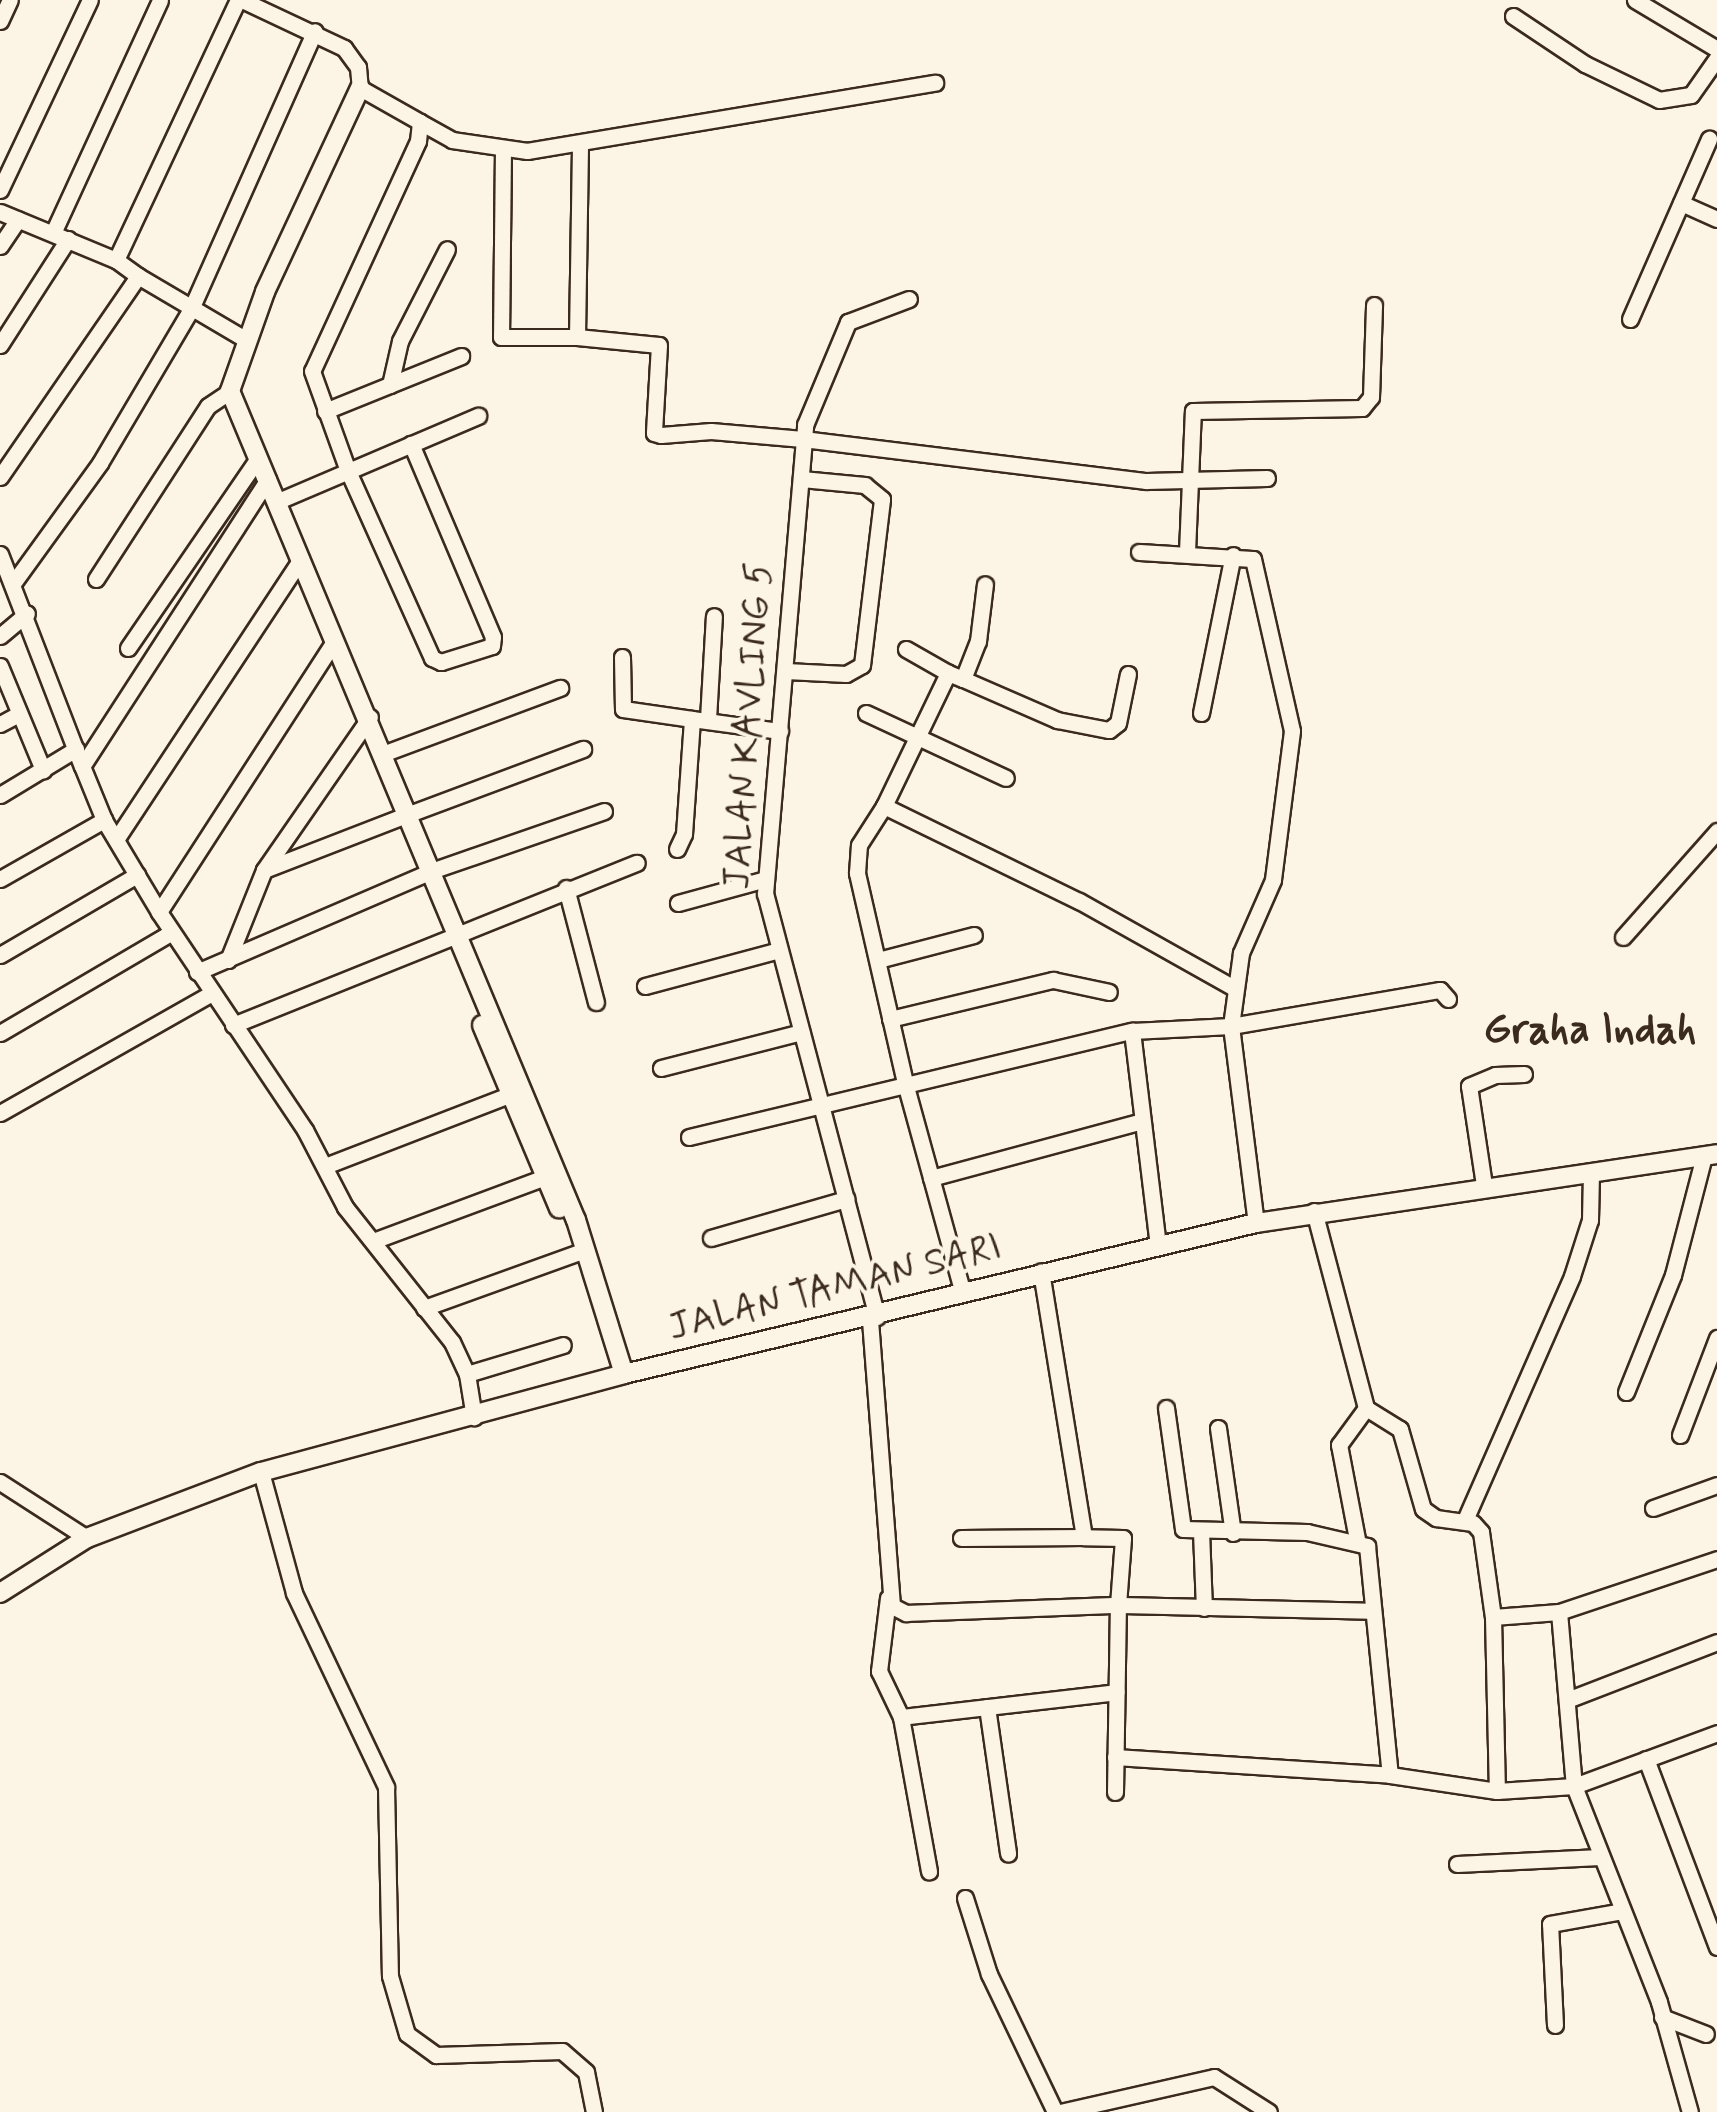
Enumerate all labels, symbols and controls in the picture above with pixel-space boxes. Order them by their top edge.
street label: JALAN KAVLING 5 [715,560,783,892]
district label: Graha Indah [1479,1006,1701,1056]
street label: JALAN TAMAN SARI [659,1223,1011,1353]

